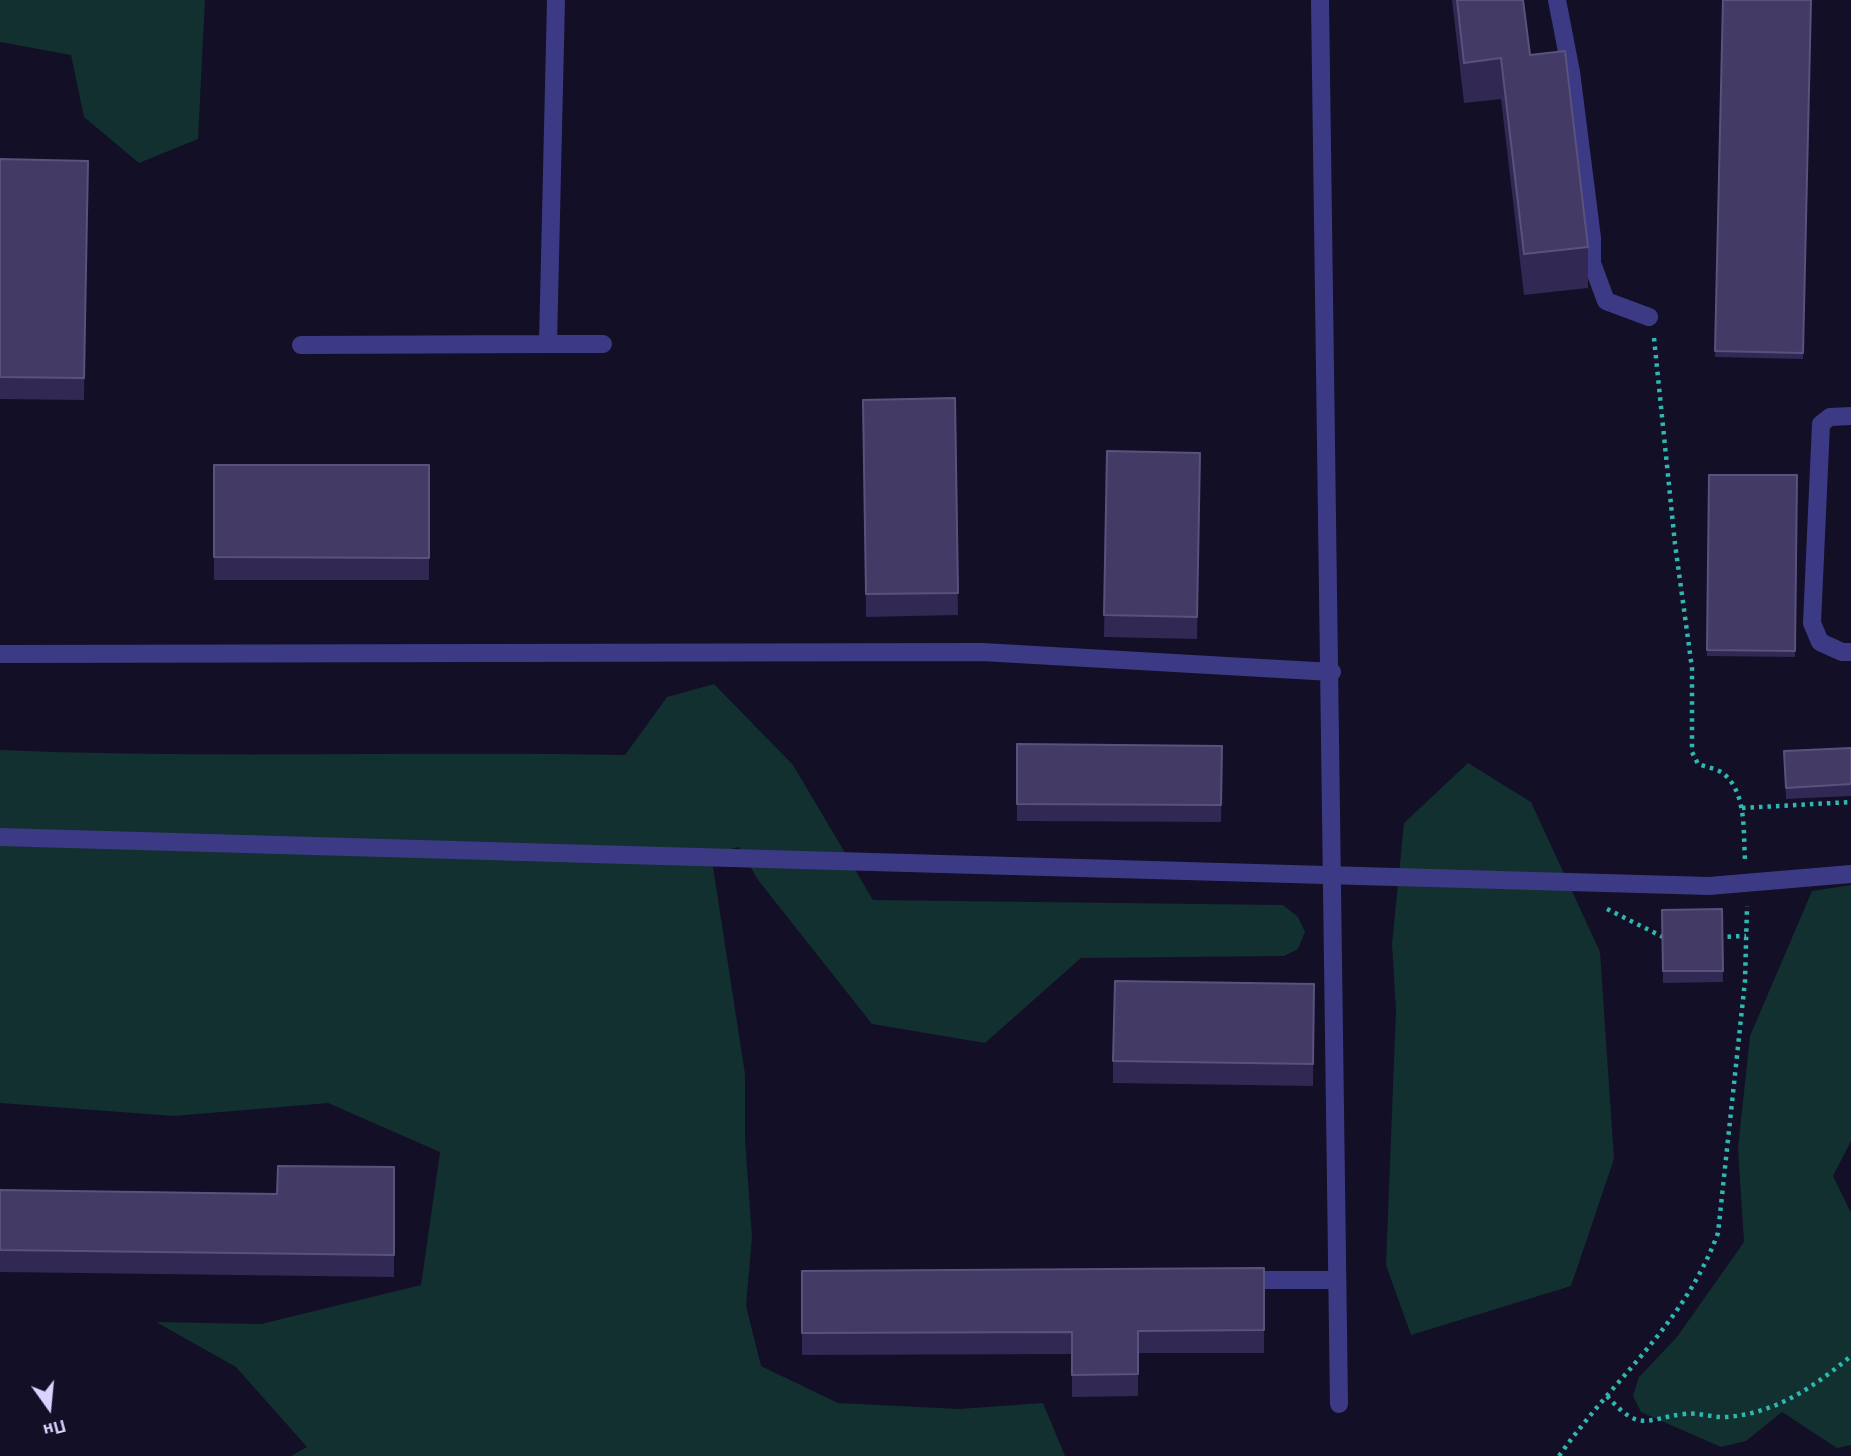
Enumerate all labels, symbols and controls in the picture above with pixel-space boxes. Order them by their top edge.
north arrow [14,1372,84,1442]
text: Пн [41,1416,68,1440]

